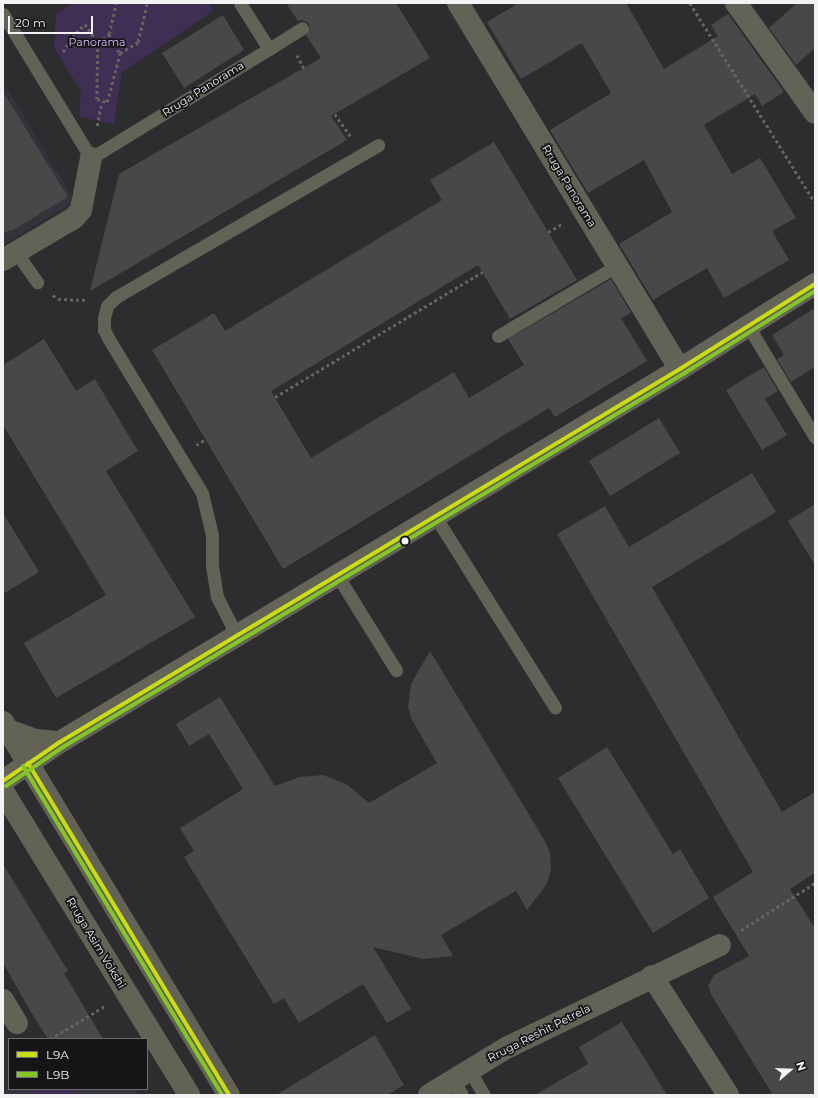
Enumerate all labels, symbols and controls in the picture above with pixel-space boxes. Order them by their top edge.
scale bar [10,8,95,34]
text: 20 m [15,15,46,30]
park label: Panorama [68,35,126,49]
street label: Rruga Panorama [160,59,246,119]
street label: Rruga Panorama [539,142,599,230]
unlabelled marker [400,536,410,546]
street label: Rruga Asim Vokshi [64,895,128,991]
street label: Rruga Reshit Petrela [485,1001,593,1065]
legend [8,1038,148,1090]
text: L9A [46,1047,69,1062]
north arrow [770,1050,810,1090]
text: N [793,1060,809,1073]
text: L9B [46,1067,69,1082]

